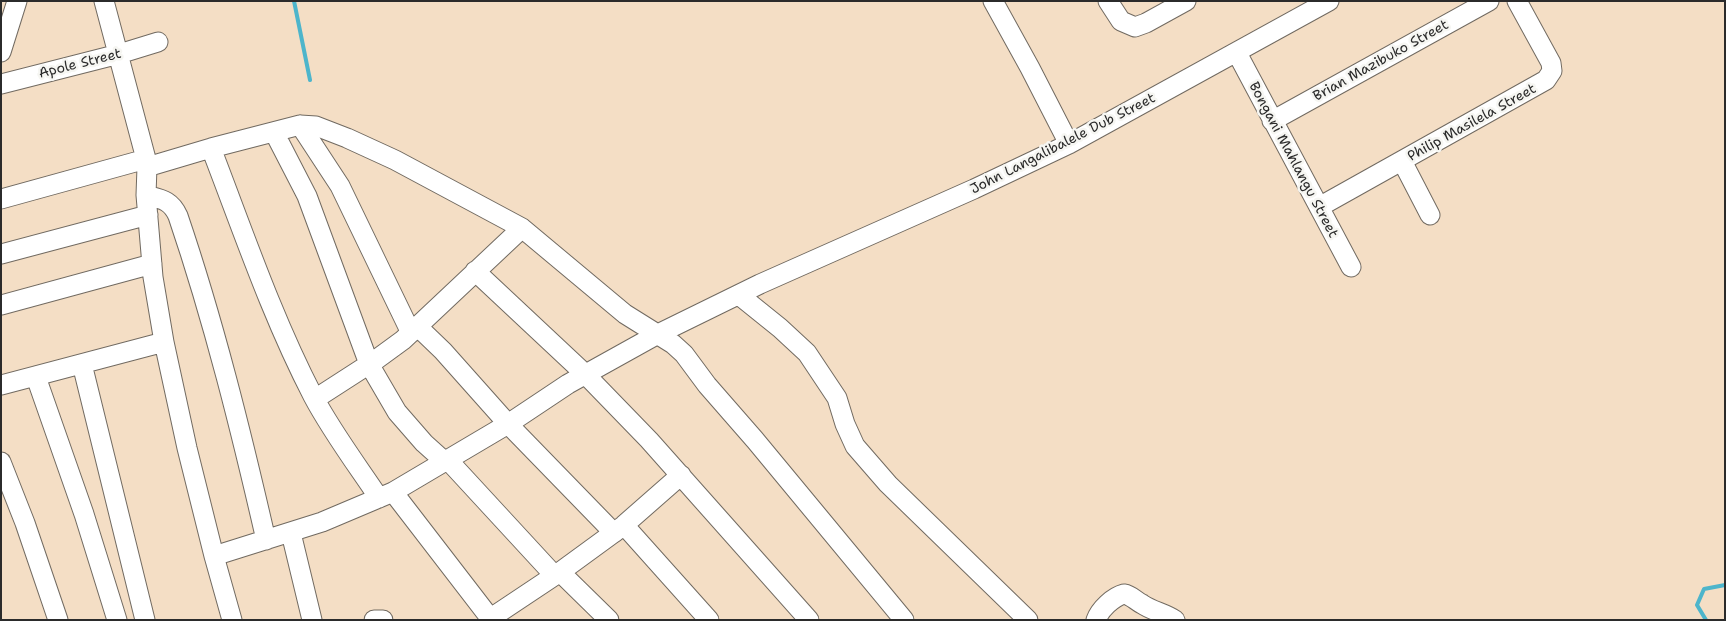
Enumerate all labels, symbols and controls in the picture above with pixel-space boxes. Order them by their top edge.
street label: Brian Mazibuko Street [1310,17,1452,105]
street label: Apole Street [37,46,123,82]
street label: Bongani Mahlangu Street [1245,79,1341,241]
street label: Philip Masilela Street [1405,81,1539,165]
street label: John Langalibalele Dub Street [968,90,1158,198]

